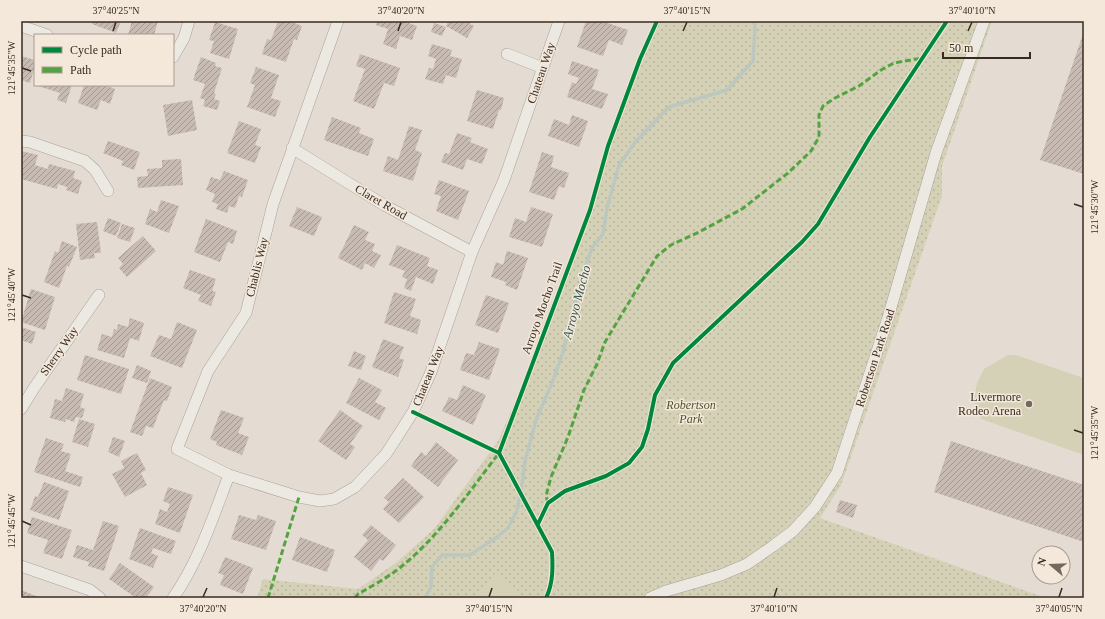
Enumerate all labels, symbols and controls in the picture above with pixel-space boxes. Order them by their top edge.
text: 37°40'25"N [92,5,140,16]
text: 37°40'20"N [377,5,425,16]
text: 37°40'15"N [663,5,711,16]
text: 37°40'10"N [948,5,996,16]
legend [34,34,174,86]
scale bar [943,34,1030,60]
text: 121°45'35"W [6,40,17,95]
street label: Chateau Way [524,41,558,105]
text: 50 m [949,41,974,55]
text: Cycle path [70,43,122,57]
text: Path [70,63,91,77]
text: 121°45'30"W [1089,179,1100,234]
street label: Claret Road [353,182,409,222]
street label: Chablis Way [243,236,271,298]
street label: Arroyo Mocho Trail [519,259,565,356]
water label: Arroyo Mocho [559,263,594,342]
text: 121°45'40"W [6,267,17,322]
street label: Robertson Park Road [852,307,898,409]
street label: Sherry Way [37,324,81,378]
street label: Chateau Way [410,344,446,408]
place label: Livermore Rodeo Arena [958,390,1022,418]
park label: Robertson Park [665,398,716,426]
marker: Livermore Rodeo Arena [1024,399,1034,409]
text: 121°45'35"W [1089,405,1100,460]
text: 121°45'45"W [6,493,17,548]
north arrow [1031,545,1071,585]
text: N [1035,556,1049,567]
text: 37°40'20"N [179,603,227,614]
text: 37°40'15"N [465,603,513,614]
text: 37°40'10"N [750,603,798,614]
text: 37°40'05"N [1035,603,1083,614]

